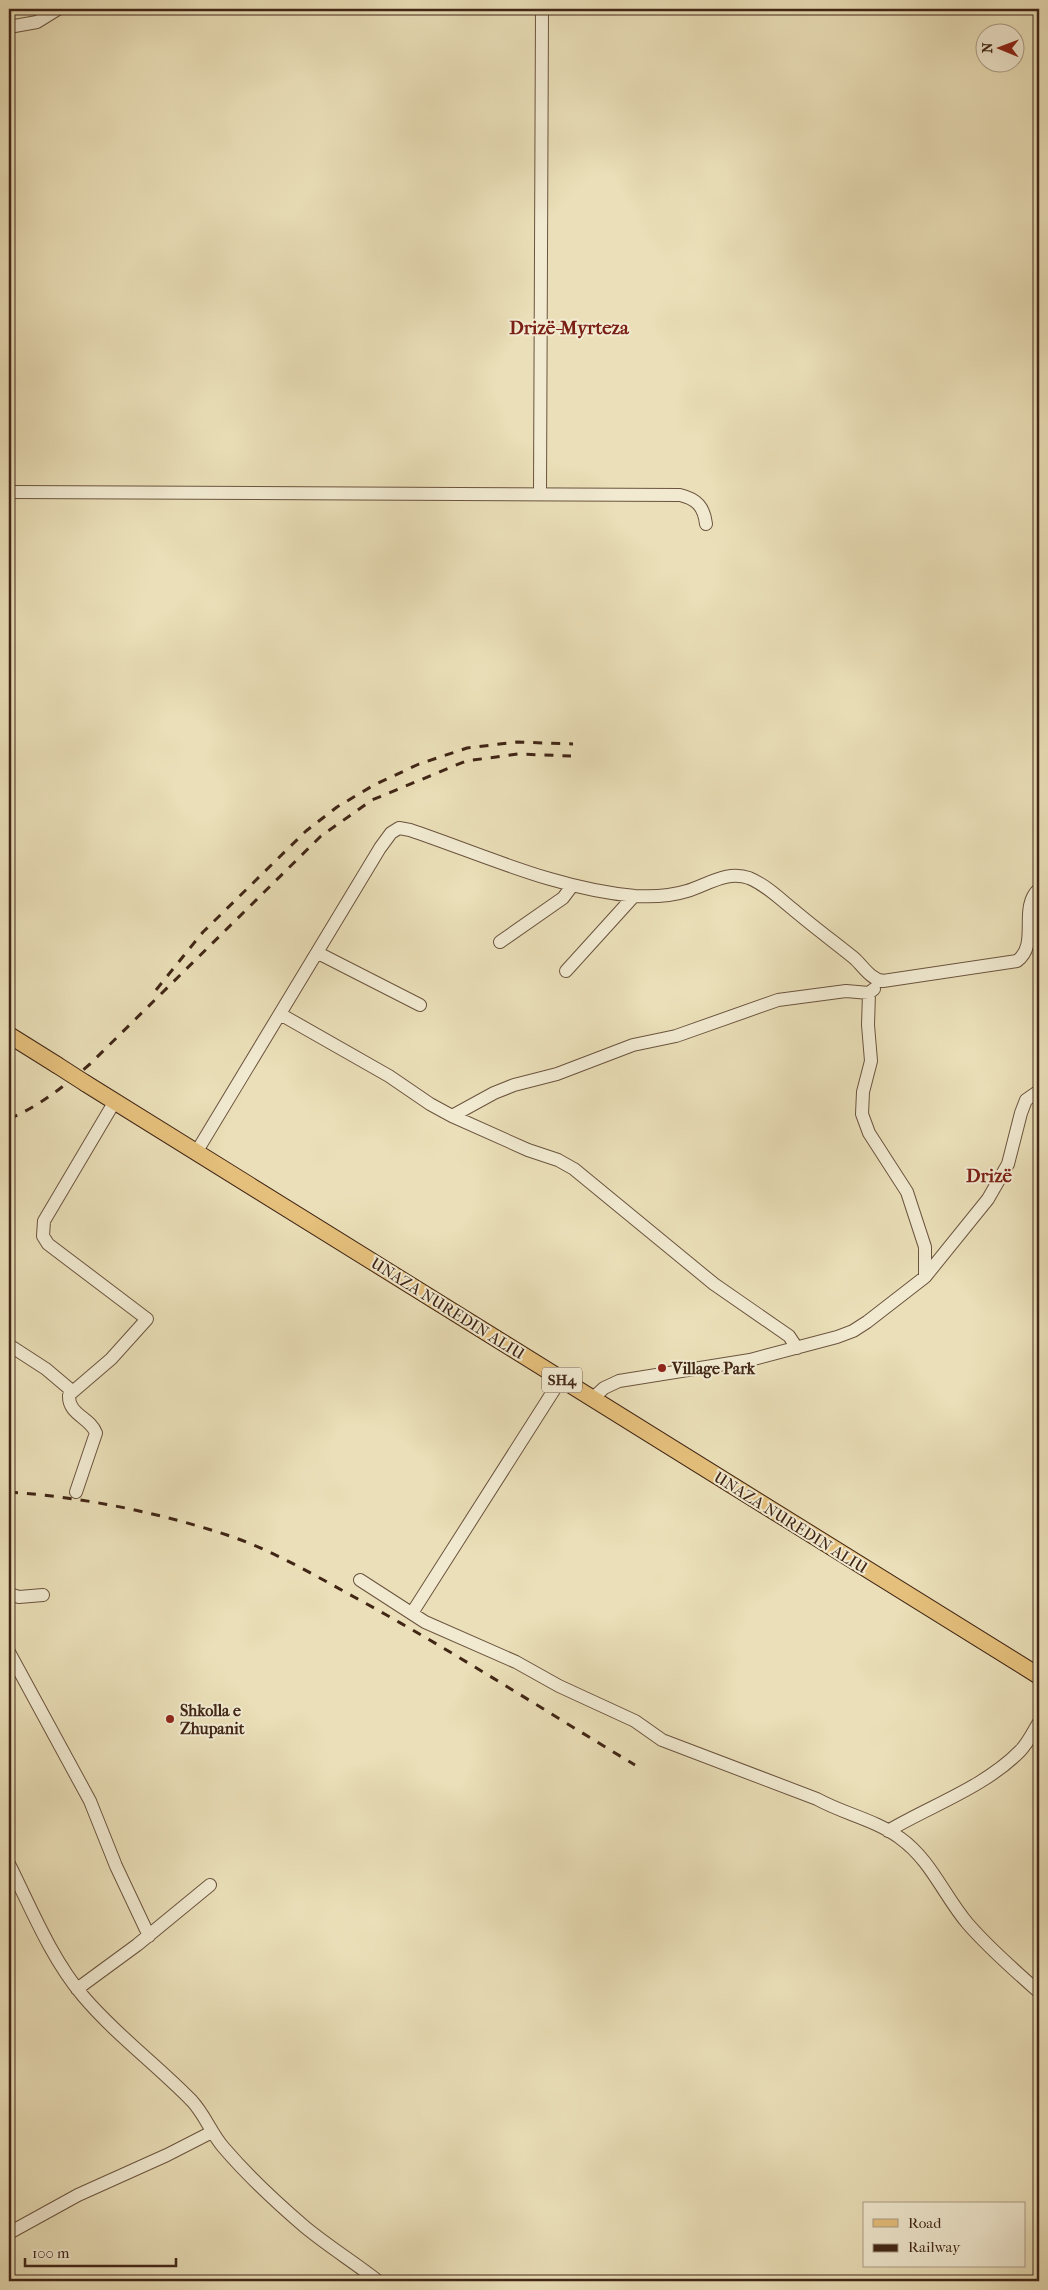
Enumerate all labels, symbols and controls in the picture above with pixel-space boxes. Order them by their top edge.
north arrow [976,22,1026,72]
text: N [979,42,996,53]
district label: Drizë-Myrteza [509,317,630,339]
district label: Drizë [966,1165,1013,1187]
street label: UNAZA NUREDIN ALIU [367,1253,529,1364]
place label: Village Park [671,1359,756,1379]
marker: Village Park [656,1362,668,1374]
road number: SH4 [542,1368,582,1392]
street label: UNAZA NUREDIN ALIU [710,1467,872,1578]
place label: Shkolla e Zhupanit [180,1701,245,1739]
marker: Shkolla e Zhupanit [164,1713,176,1725]
legend [863,2202,1026,2268]
text: Road [908,2214,942,2232]
scale bar [25,2235,176,2267]
text: Railway [908,2238,961,2256]
text: 100 m [32,2244,70,2262]

